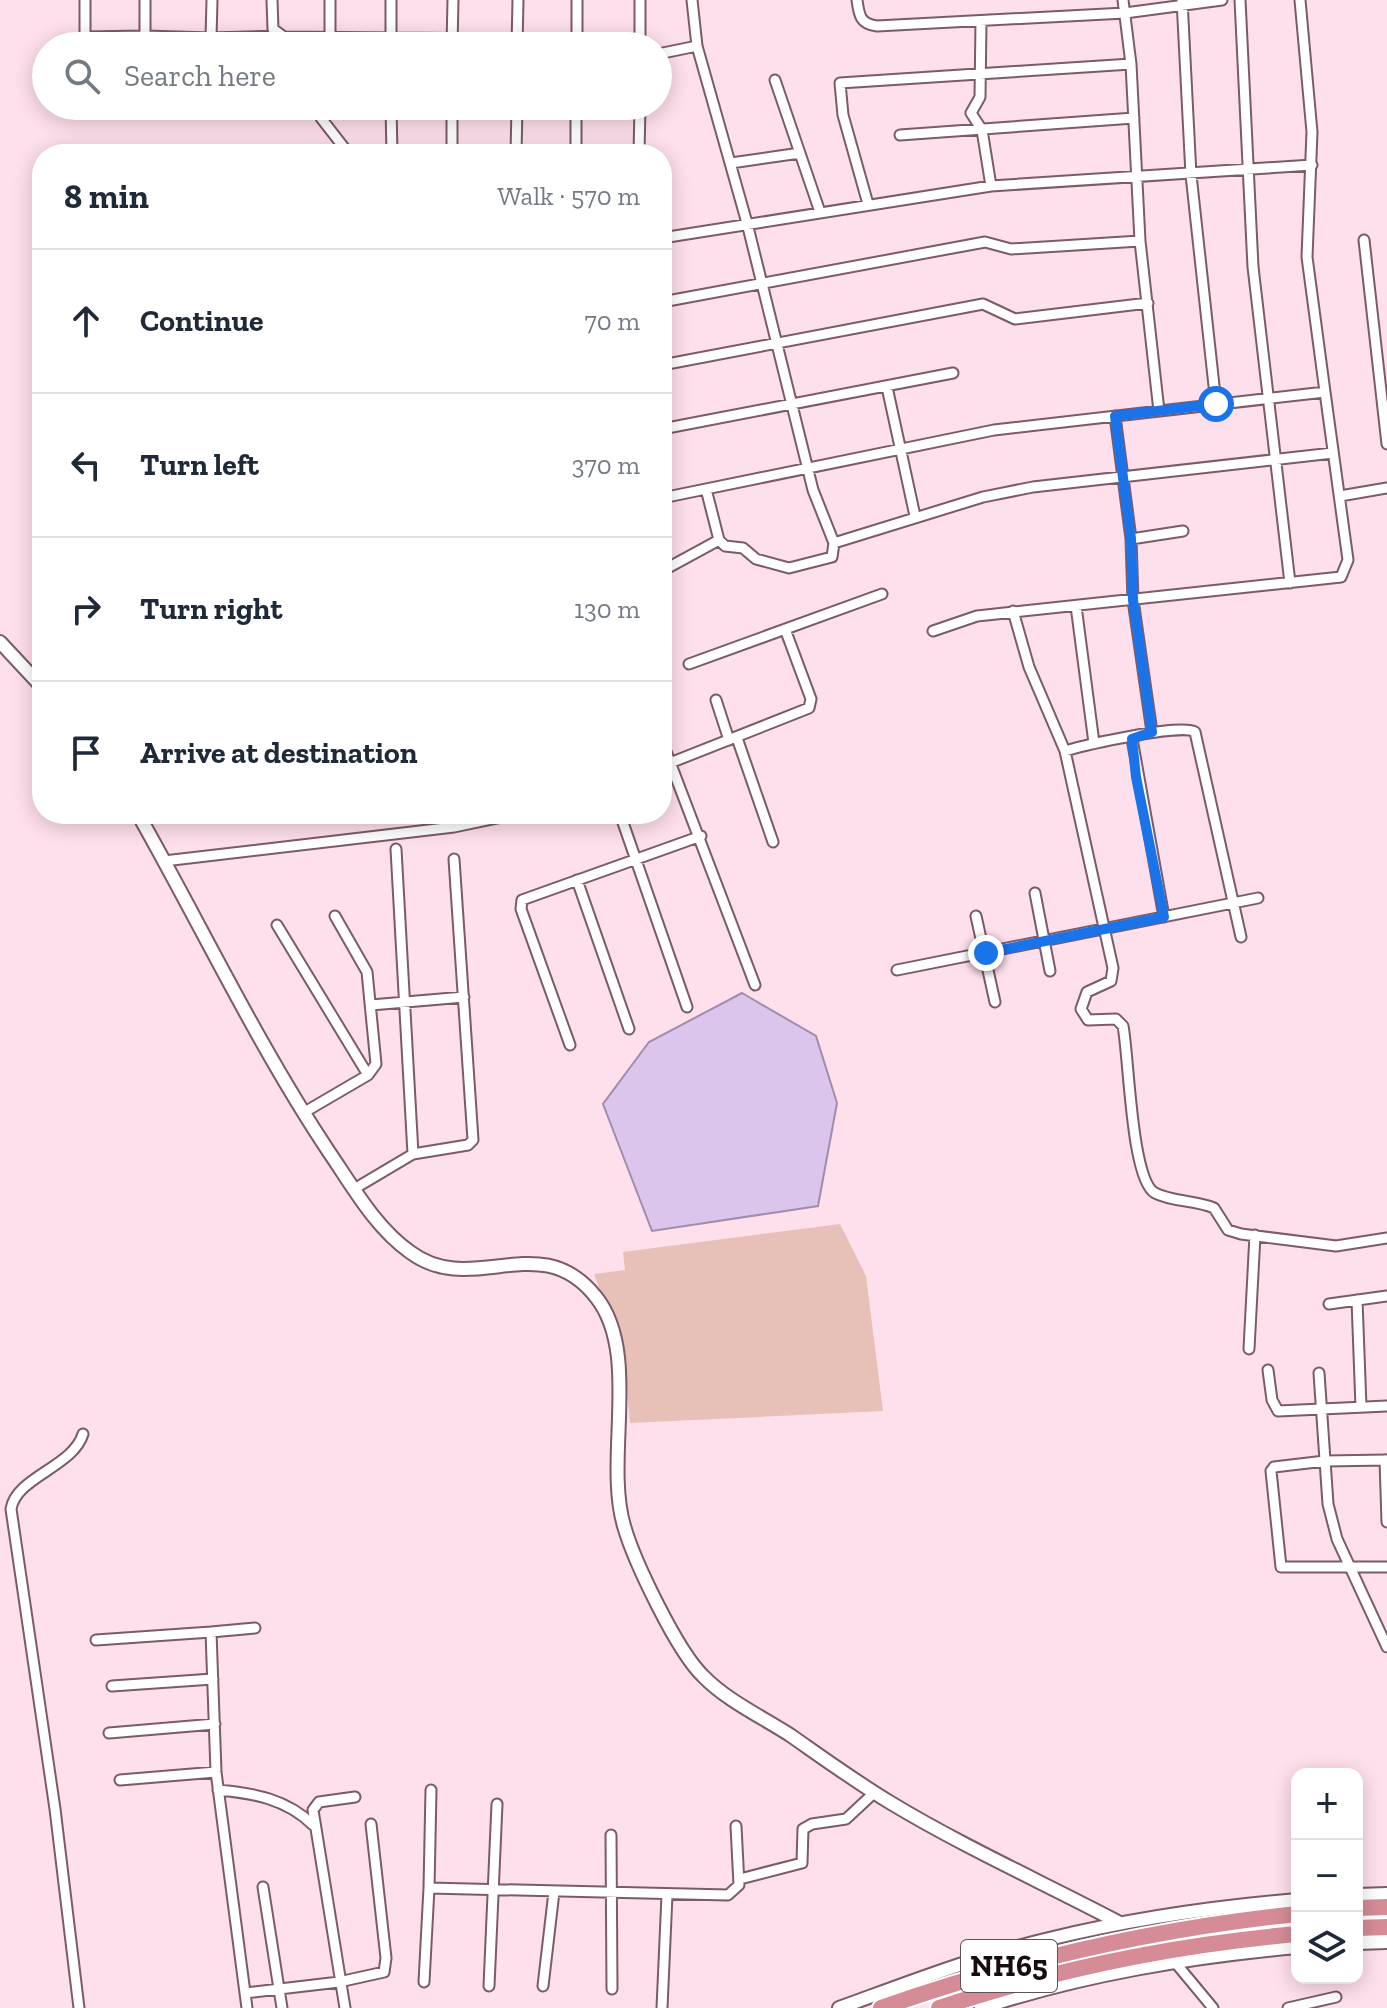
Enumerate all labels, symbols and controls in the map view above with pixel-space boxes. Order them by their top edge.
search box [32,32,672,120]
icon: search [60,54,104,98]
text: Search here [124,58,276,94]
text: 8 min [64,176,149,217]
text: Walk · 570 m [497,180,640,212]
icon: ahead [64,299,108,343]
text: Continue [140,303,264,339]
text: 70 m [584,305,640,337]
route start [1198,386,1234,422]
icon: left [64,443,108,487]
text: Turn left [140,447,259,483]
text: 370 m [572,449,640,481]
icon: right [64,587,108,631]
text: Turn right [140,591,282,627]
text: 130 m [574,593,640,625]
icon: arrive [64,731,108,775]
text: Arrive at destination [140,735,417,771]
route end [968,935,1004,971]
map controls [1291,1768,1363,1984]
button: + [1291,1768,1363,1840]
button: − [1291,1840,1363,1912]
button: layers [1291,1912,1363,1984]
road number: NH65 [961,1940,1057,1992]

